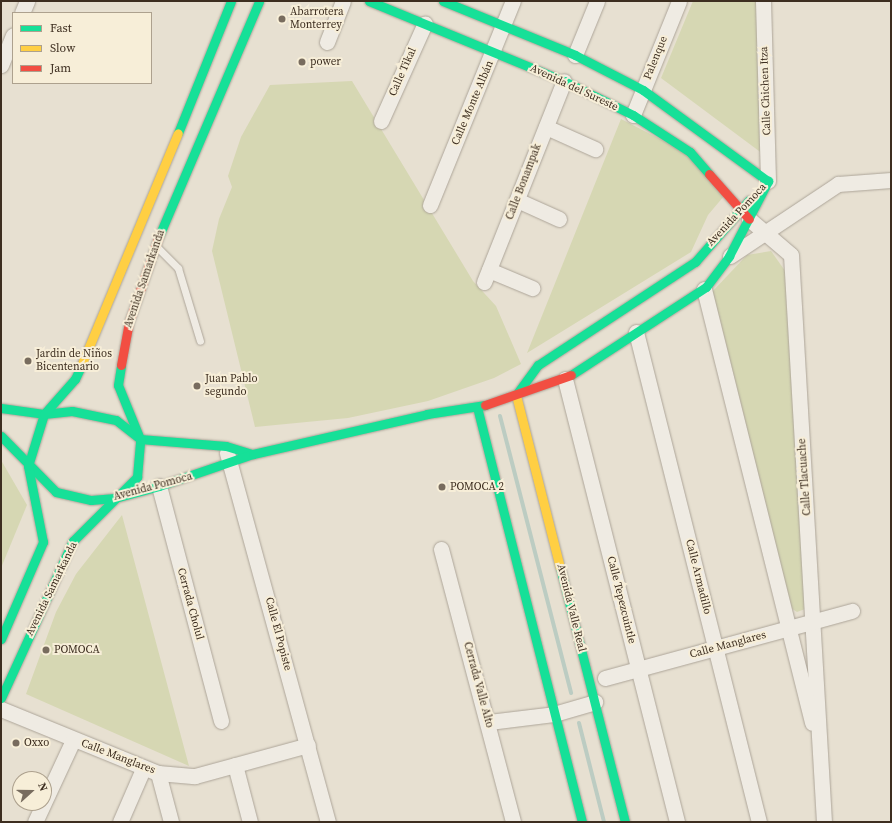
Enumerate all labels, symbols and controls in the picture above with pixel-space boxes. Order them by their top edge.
place label: Abarrotera Monterrey [290,6,344,32]
legend [12,12,152,84]
marker: Abarrotera Monterrey [277,14,287,24]
text: Fast [50,20,72,36]
street label: Palenque [641,34,671,82]
text: Slow [50,40,75,56]
street label: Calle Tikal [386,46,420,98]
street label: Calle Chichen Itza [758,46,774,136]
place label: power [310,55,341,69]
marker: power [297,57,307,67]
street label: Calle Monte Albán [449,59,497,147]
text: Jam [50,60,71,76]
street label: Avenida del Sureste [528,62,620,114]
street label: Calle Bonampak [503,142,545,222]
street label: Avenida Pomoca [705,181,769,249]
street label: Avenida Samarkanda [122,228,168,330]
place label: Jardin de Niños Bicentenario [36,348,112,374]
marker: Jardin de Niños Bicentenario [23,356,33,366]
place label: Juan Pablo segundo [205,373,258,399]
marker: Juan Pablo segundo [192,381,202,391]
street label: Calle Tlacuache [796,438,814,516]
street label: Avenida Pomoca [112,470,194,504]
place label: POMOCA 2 [450,480,504,494]
marker: POMOCA 2 [437,482,447,492]
street label: Calle Armadillo [682,538,714,616]
street label: Avenida Samarkanda [24,540,80,638]
street label: Calle Tepezcuintle [604,555,638,645]
street label: Avenida Valle Real [554,563,588,653]
street label: Cerrada Cholul [174,567,206,641]
street label: Calle El Popiste [262,596,294,672]
street label: Calle Manglares [688,628,768,662]
street label: Cerrada Valle Alto [460,640,496,730]
place label: POMOCA [54,643,100,657]
marker: POMOCA [41,645,51,655]
place label: Oxxo [24,736,49,750]
street label: Calle Manglares [79,737,157,777]
marker: Oxxo [11,738,21,748]
north arrow [12,771,52,811]
text: N [34,780,51,793]

